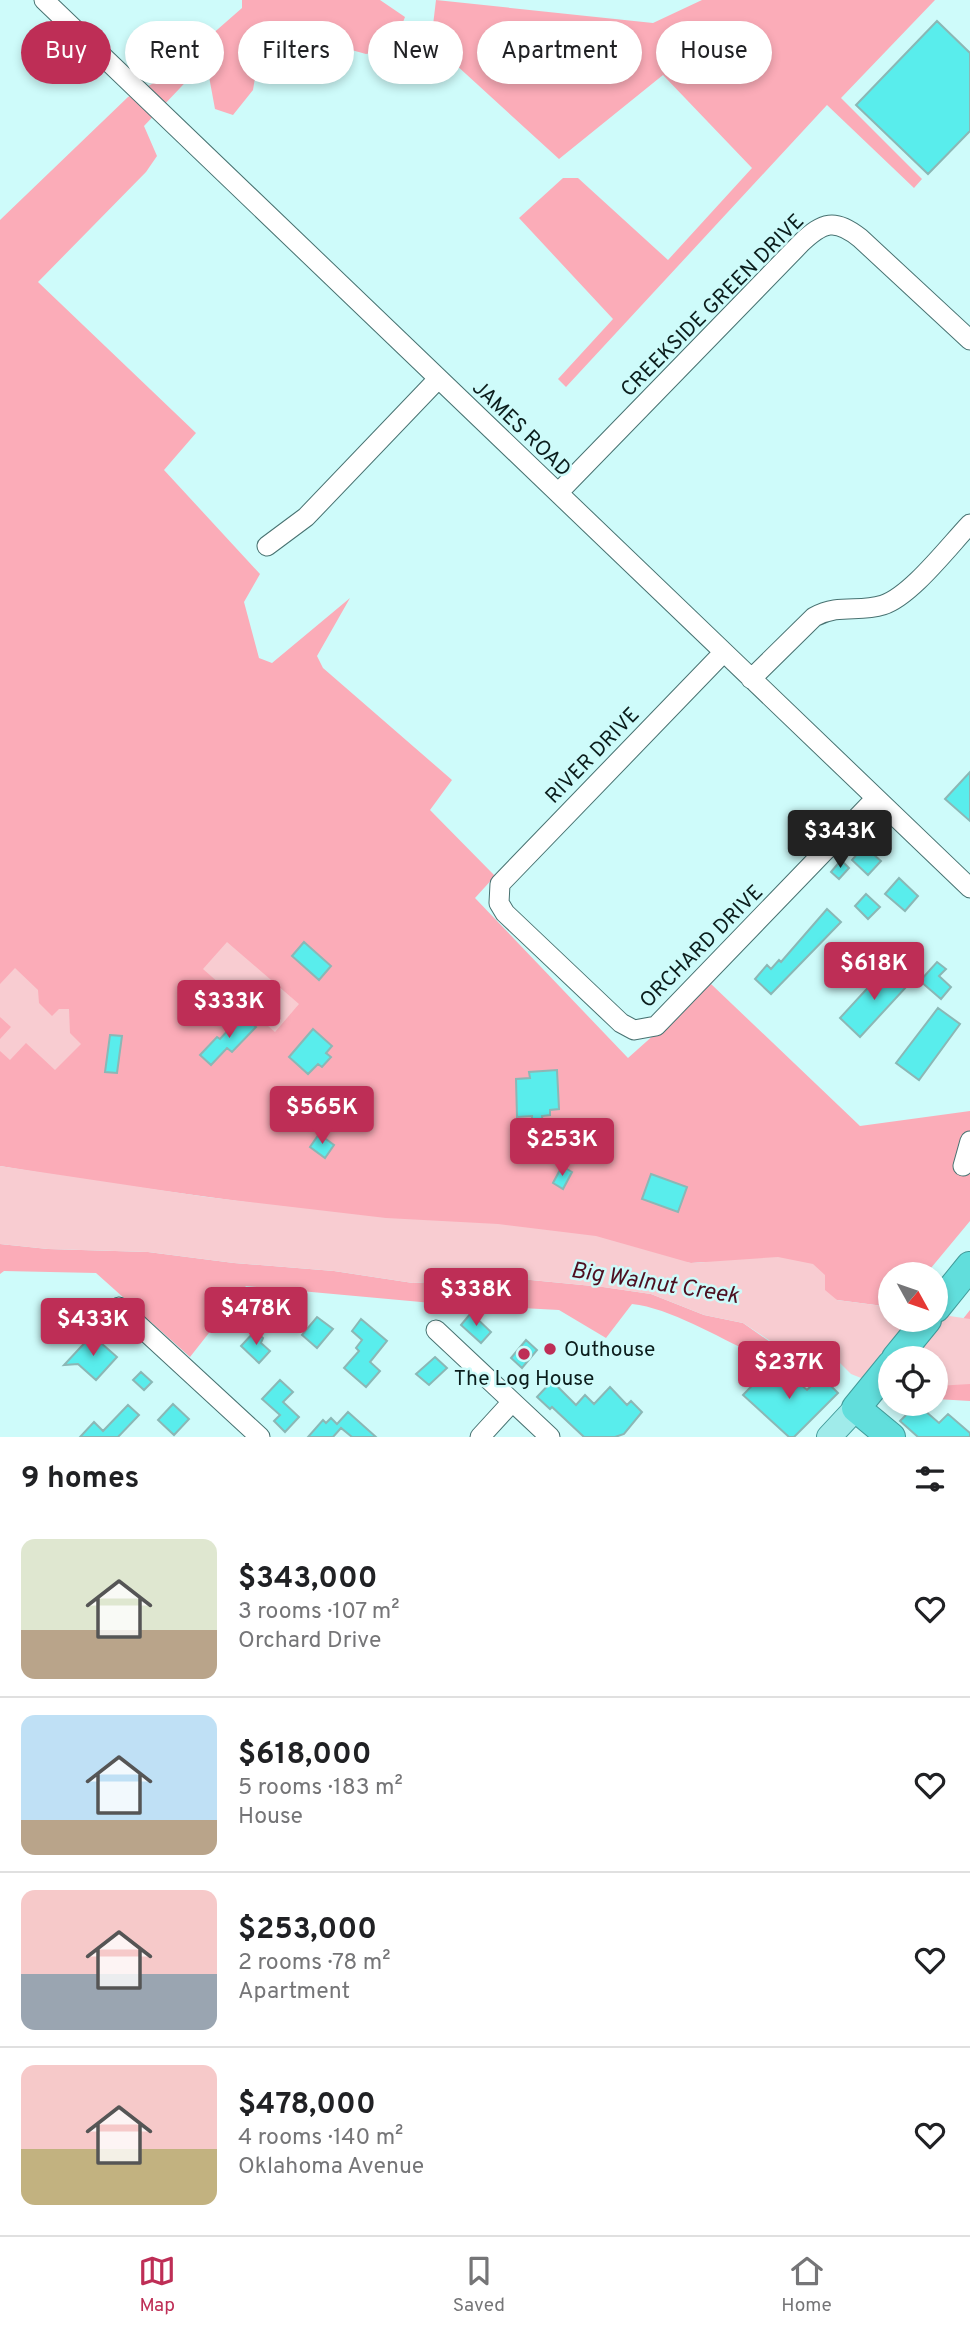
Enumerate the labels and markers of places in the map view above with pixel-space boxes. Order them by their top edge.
pin: $343K [791,810,889,870]
pin: $618K [825,942,923,1002]
pin: $333K [180,981,278,1040]
pin: $565K [273,1086,371,1146]
pin: $253K [513,1118,611,1178]
pin: $338K [427,1268,525,1328]
pin: $478K [207,1288,305,1347]
pin: $433K [44,1298,142,1358]
place label: Outhouse [564,1337,655,1364]
marker: Outhouse [542,1341,558,1357]
pin: $237K [740,1342,838,1401]
marker: The Log House [516,1346,532,1362]
place label: The Log House [454,1366,594,1393]

